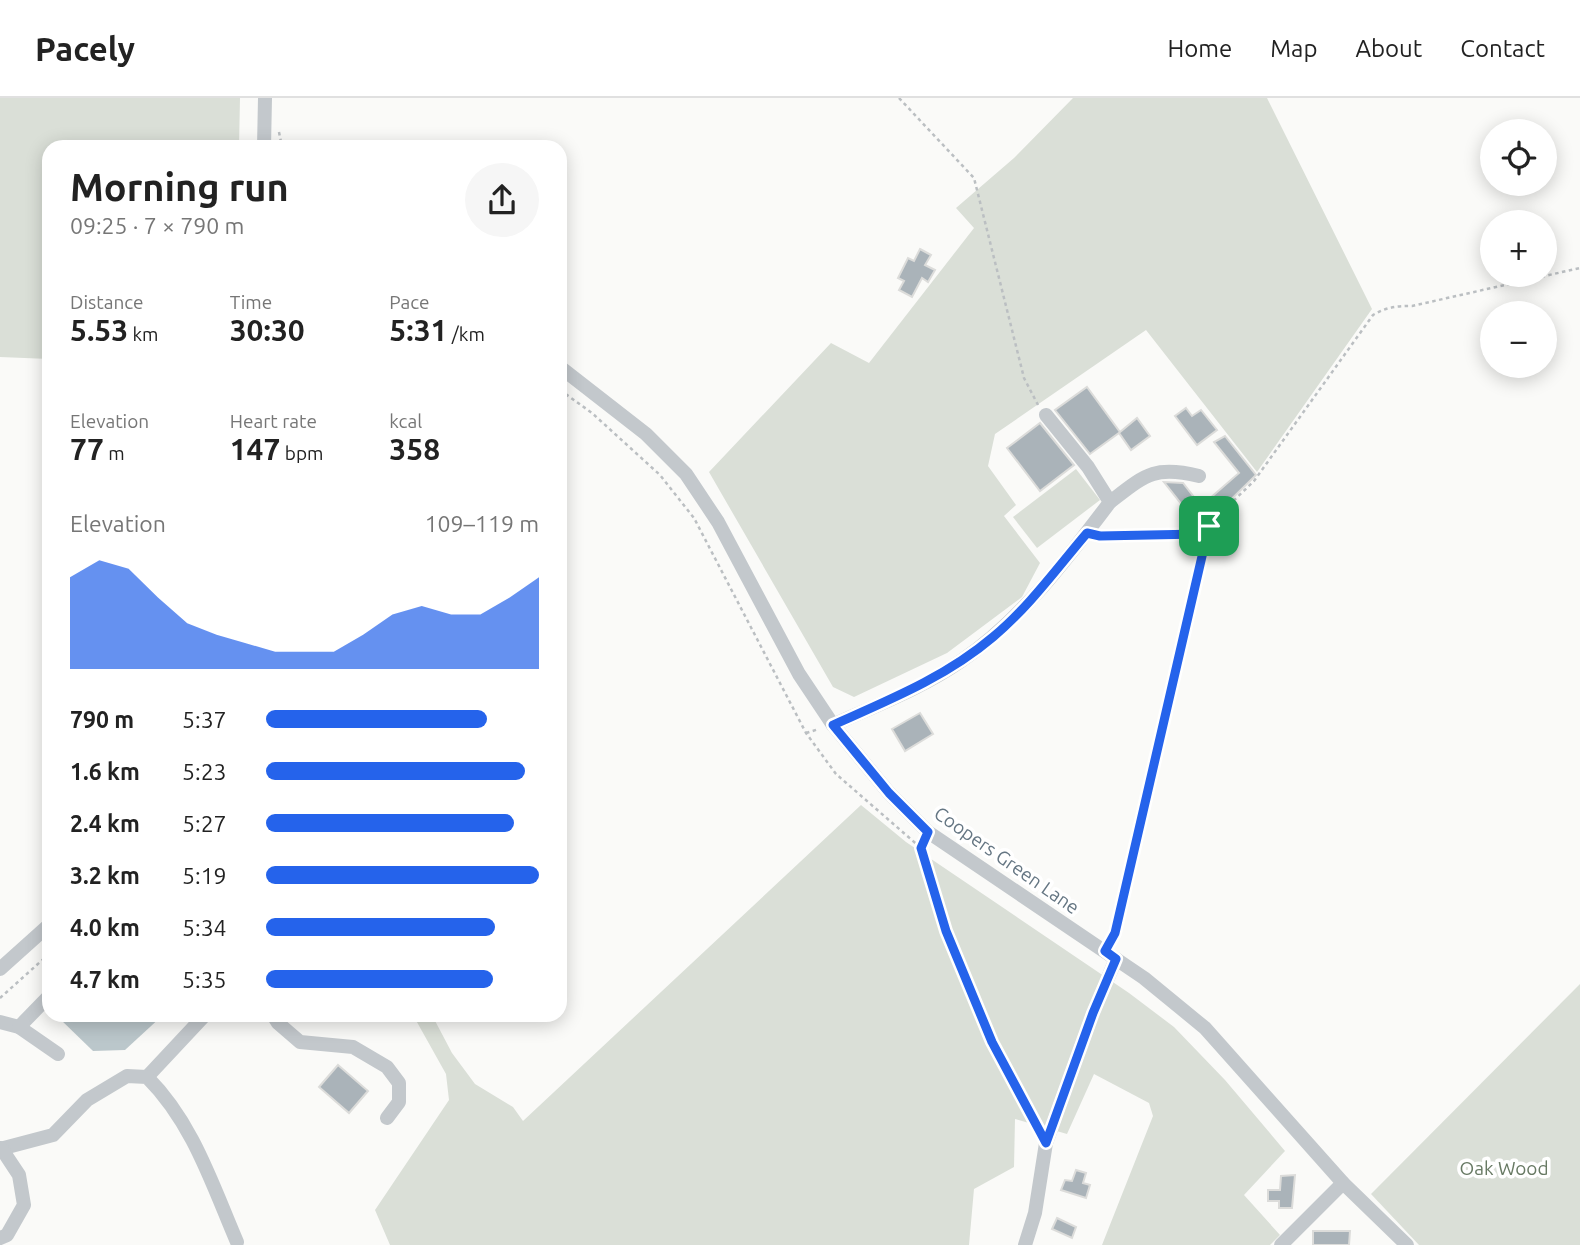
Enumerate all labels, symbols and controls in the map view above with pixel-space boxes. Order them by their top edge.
text: Pacely [35,30,135,67]
text: Home [1167,35,1232,62]
text: Map [1270,35,1317,62]
text: About [1355,35,1422,62]
text: Contact [1460,35,1545,62]
map controls [1480,119,1557,378]
button: locate [1480,119,1557,196]
button: share [465,163,539,237]
text: Morning run [70,166,289,208]
button: + [1480,210,1557,287]
text: 09:25 · 7 × 790 m [70,213,244,238]
text: Distance [70,291,144,313]
text: Time [230,291,272,313]
text: Pace [389,291,430,313]
button: − [1480,301,1557,378]
text: 5.53 [70,313,128,347]
text: 30:30 [230,313,305,347]
text: 5:31 [389,313,447,347]
text: km [128,323,158,345]
text: /km [447,323,485,345]
text: Elevation [70,410,149,432]
text: Heart rate [230,410,317,432]
text: kcal [389,410,422,432]
text: 77 [70,432,104,466]
text: 147 [230,432,280,466]
text: 358 [389,432,440,466]
text: m [104,442,125,464]
text: bpm [280,442,323,464]
pin [1179,496,1239,556]
icon: arrive [1190,507,1228,545]
text: Elevation [70,511,166,536]
text: 109–119 m [425,511,539,536]
text: 790 m [70,707,134,732]
text: 5:37 [182,707,227,732]
text: 1.6 km [70,759,140,784]
text: 5:23 [182,759,227,784]
street label: Coopers Green Lane [930,802,1084,918]
text: 2.4 km [70,811,140,836]
text: 5:27 [182,811,227,836]
text: 3.2 km [70,863,140,888]
text: 5:19 [182,863,227,888]
text: 4.0 km [70,915,140,940]
text: 5:34 [182,915,227,940]
text: 4.7 km [70,967,140,992]
text: 5:35 [182,967,227,992]
park label: Oak Wood [1459,1157,1549,1179]

